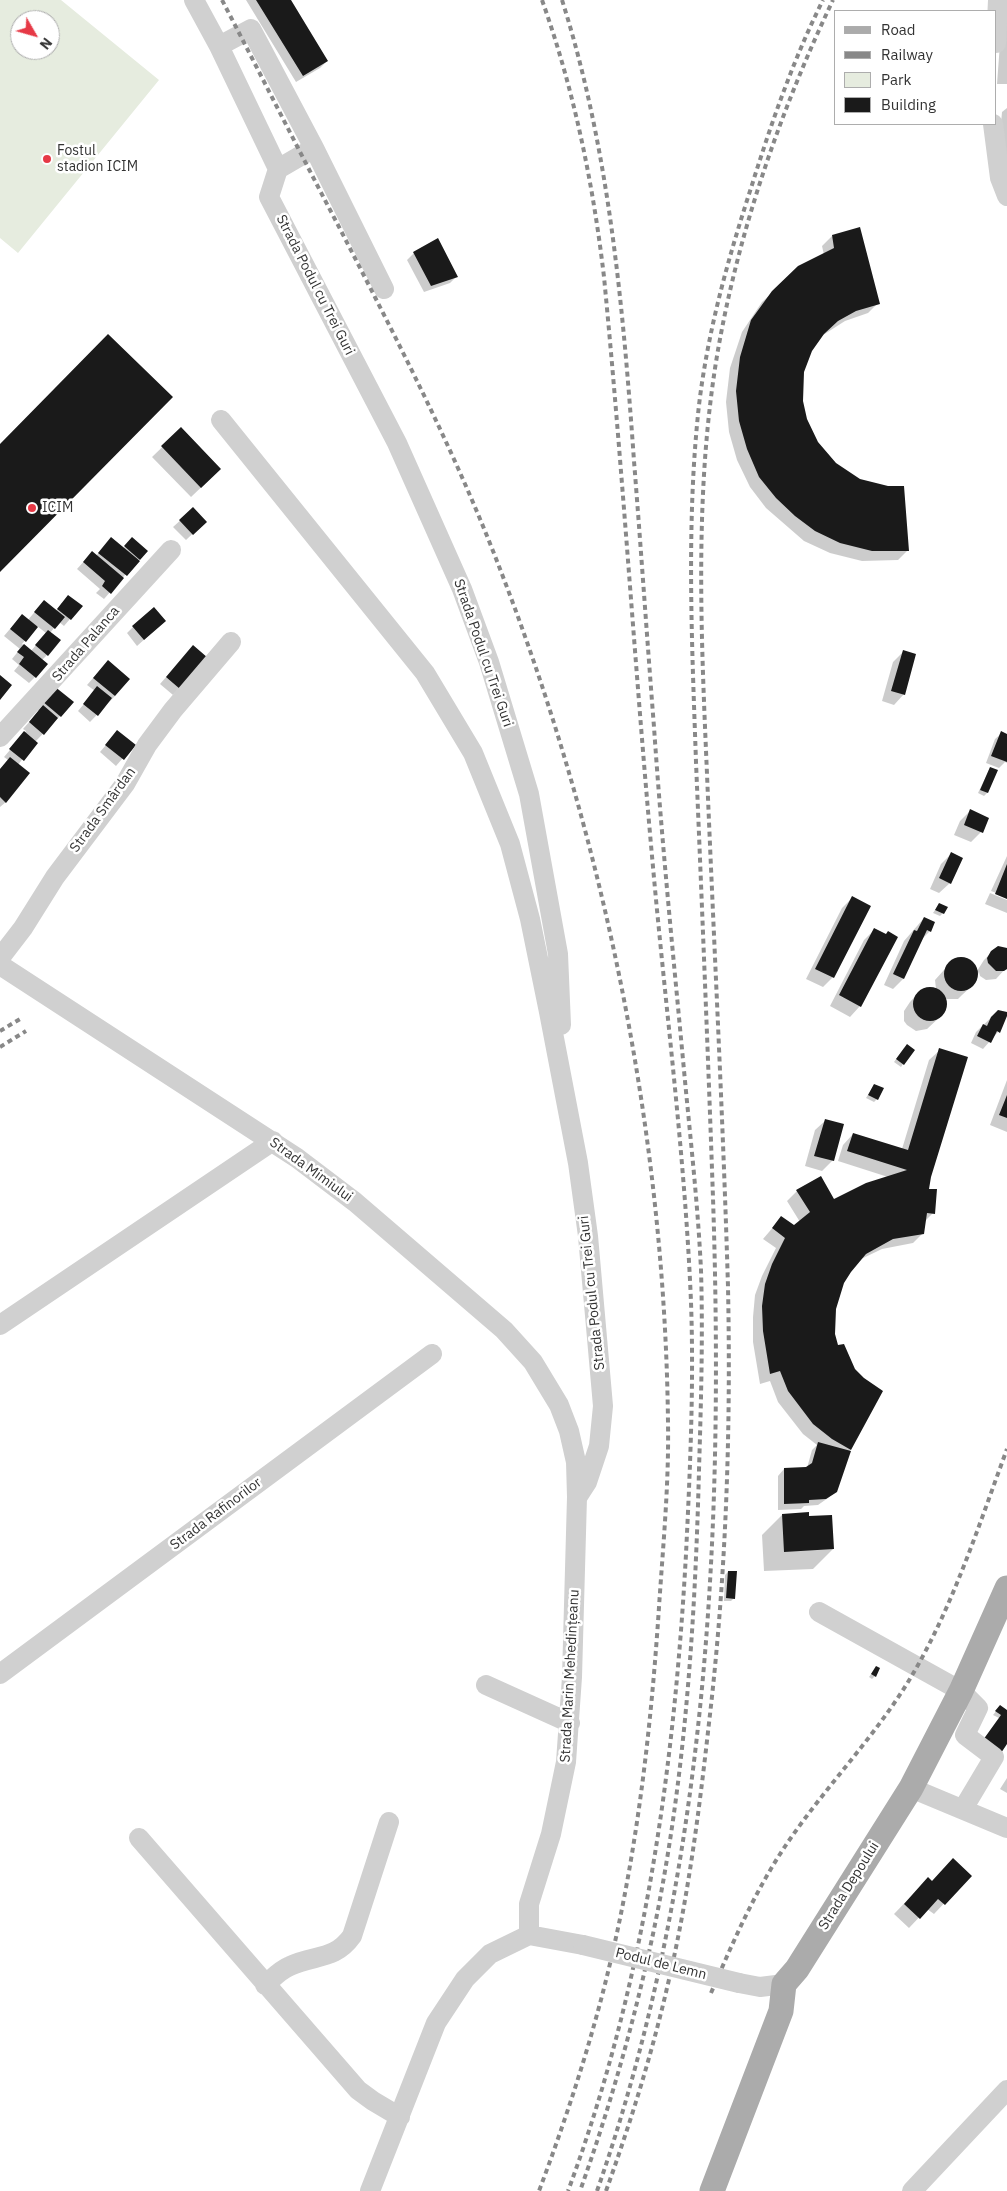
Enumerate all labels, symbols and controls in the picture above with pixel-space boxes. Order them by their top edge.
north arrow [10,10,60,60]
legend [834,10,997,125]
text: Road [881,20,916,39]
text: N [36,34,56,53]
text: Railway [881,45,933,64]
text: Park [881,70,911,89]
text: Building [881,95,936,114]
place label: Fostul stadion ICIM [57,143,138,176]
marker: Fostul stadion ICIM [41,153,53,165]
street label: Strada Podul cu Trei Guri [272,212,358,358]
place label: ICIM [42,500,73,516]
marker: ICIM [26,502,38,514]
street label: Strada Podul cu Trei Guri [450,577,516,729]
street label: Strada Palanca [49,603,123,685]
street label: Strada Smârdan [67,764,139,856]
street label: Strada Mimiului [266,1134,356,1206]
street label: Strada Podul cu Trei Guri [576,1215,608,1371]
street label: Strada Rafinorilor [167,1474,265,1554]
street label: Strada Marin Mehedințeanu [557,1589,583,1763]
street label: Strada Depoului [815,1839,883,1933]
street label: Podul de Lemn [614,1945,708,1983]

